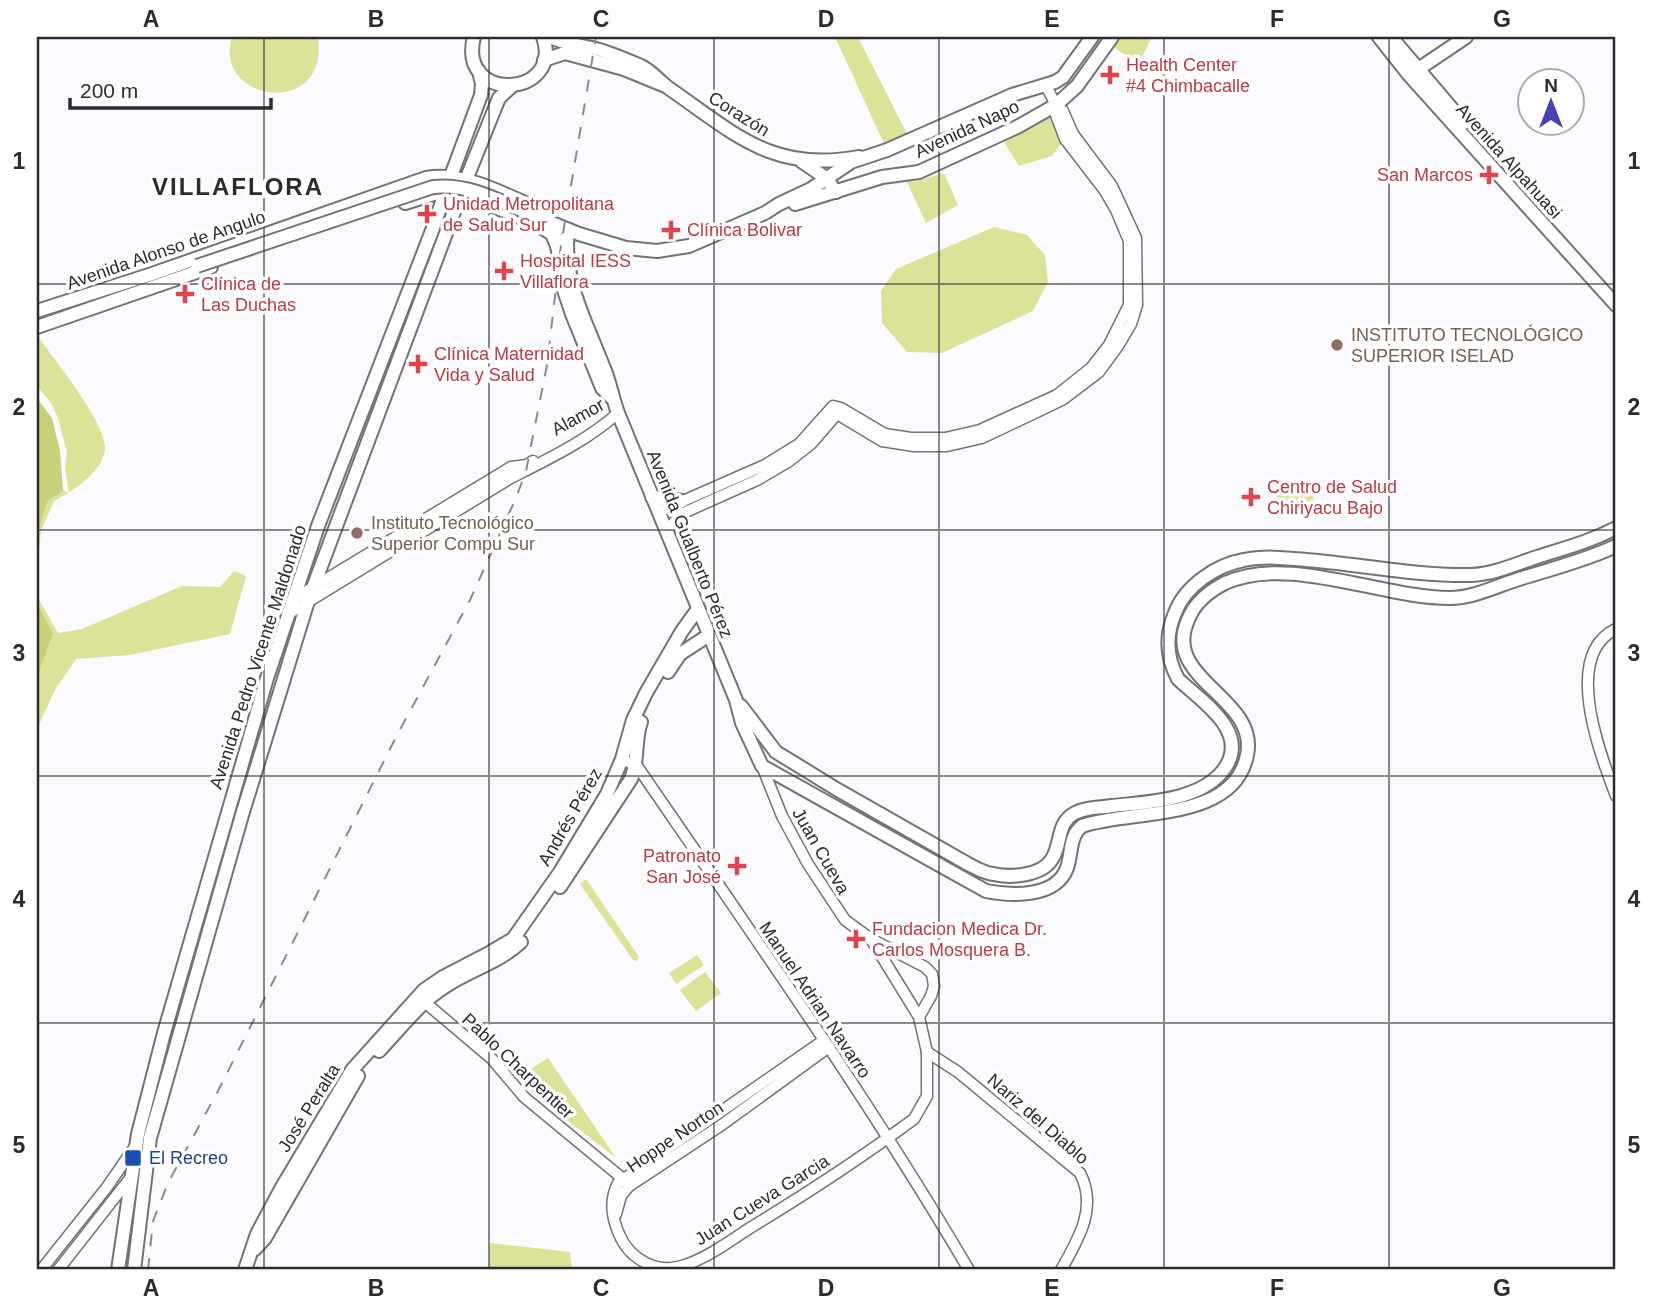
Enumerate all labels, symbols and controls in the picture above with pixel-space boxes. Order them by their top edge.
text: A [143,6,159,32]
text: B [368,6,384,32]
text: C [593,6,609,32]
text: D [818,6,834,32]
text: E [1044,6,1060,32]
text: F [1270,6,1284,32]
text: G [1493,6,1511,32]
place label: Health Center #4 Chimbacalle [1126,55,1250,96]
marker: Health Center #4 Chimbacalle [1100,65,1120,85]
scale bar [70,66,271,110]
north arrow [1516,66,1586,136]
text: N [1544,75,1558,96]
text: 200 m [80,79,138,102]
street label: Corazón [705,87,773,141]
street label: Avenida Napo [912,96,1022,162]
street label: Avenida Alpahuasi [1452,99,1566,223]
text: 1 [13,148,26,174]
text: 1 [1628,148,1641,174]
place label: San Marcos [1377,165,1473,185]
marker: San Marcos [1479,165,1499,185]
district label: VILLAFLORA [152,173,324,200]
place label: Unidad Metropolitana de Salud Sur [443,194,615,235]
marker: Unidad Metropolitana de Salud Sur [417,204,437,224]
street label: Avenida Alonso de Angulo [64,207,268,293]
marker: Clínica Bolivar [661,220,681,240]
place label: Clínica Bolivar [687,220,802,240]
place label: Hospital IESS Villaflora [520,251,631,292]
marker: Hospital IESS Villaflora [494,261,514,281]
place label: Clínica de Las Duchas [201,274,296,315]
marker: Clínica de Las Duchas [175,284,195,304]
place label: INSTITUTO TECNOLÓGICO SUPERIOR ISELAD [1351,324,1583,366]
marker: INSTITUTO TECNOLÓGICO SUPERIOR ISELAD [1329,337,1345,353]
place label: Clínica Maternidad Vida y Salud [434,344,584,385]
marker: Clínica Maternidad Vida y Salud [408,354,428,374]
text: 2 [13,394,25,420]
street label: Alamor [548,394,608,440]
text: 2 [1628,394,1640,420]
street label: Avenida Gualberto Pérez [643,447,737,641]
place label: Centro de Salud Chiriyacu Bajo [1267,477,1397,518]
marker: Centro de Salud Chiriyacu Bajo [1241,487,1261,507]
place label: Instituto Tecnológico Superior Compu Sur [371,513,535,554]
street label: Avenida Pedro Vicente Maldonado [206,522,310,792]
marker: Instituto Tecnológico Superior Compu Sur [349,525,365,541]
text: 3 [13,640,25,666]
text: 3 [1628,640,1640,666]
street label: Andrés Pérez [534,765,606,869]
street label: Juan Cueva [788,804,854,898]
place label: Patronato San José [643,846,721,887]
marker: Patronato San José [727,856,747,876]
text: 4 [13,886,26,912]
text: 4 [1628,886,1641,912]
street label: Manuel Adrian Navarro [755,918,875,1082]
place label: Fundacion Medica Dr. Carlos Mosquera B. [872,919,1047,960]
marker: Fundacion Medica Dr. Carlos Mosquera B. [846,929,866,949]
street label: Pablo Charpentier [458,1009,578,1123]
street label: José Peralta [274,1059,345,1156]
street label: Nariz del Diablo [983,1070,1093,1168]
street label: Hoppe Norton [623,1097,727,1177]
text: 5 [13,1132,26,1158]
text: 5 [1628,1132,1641,1158]
marker: El Recreo [123,1148,143,1168]
place label: El Recreo [149,1148,228,1168]
street label: Juan Cueva Garcia [691,1150,833,1249]
text: A [143,1275,159,1301]
text: B [368,1275,384,1301]
text: C [593,1275,609,1301]
text: D [818,1275,834,1301]
text: E [1044,1275,1060,1301]
text: F [1270,1275,1284,1301]
text: G [1493,1275,1511,1301]

